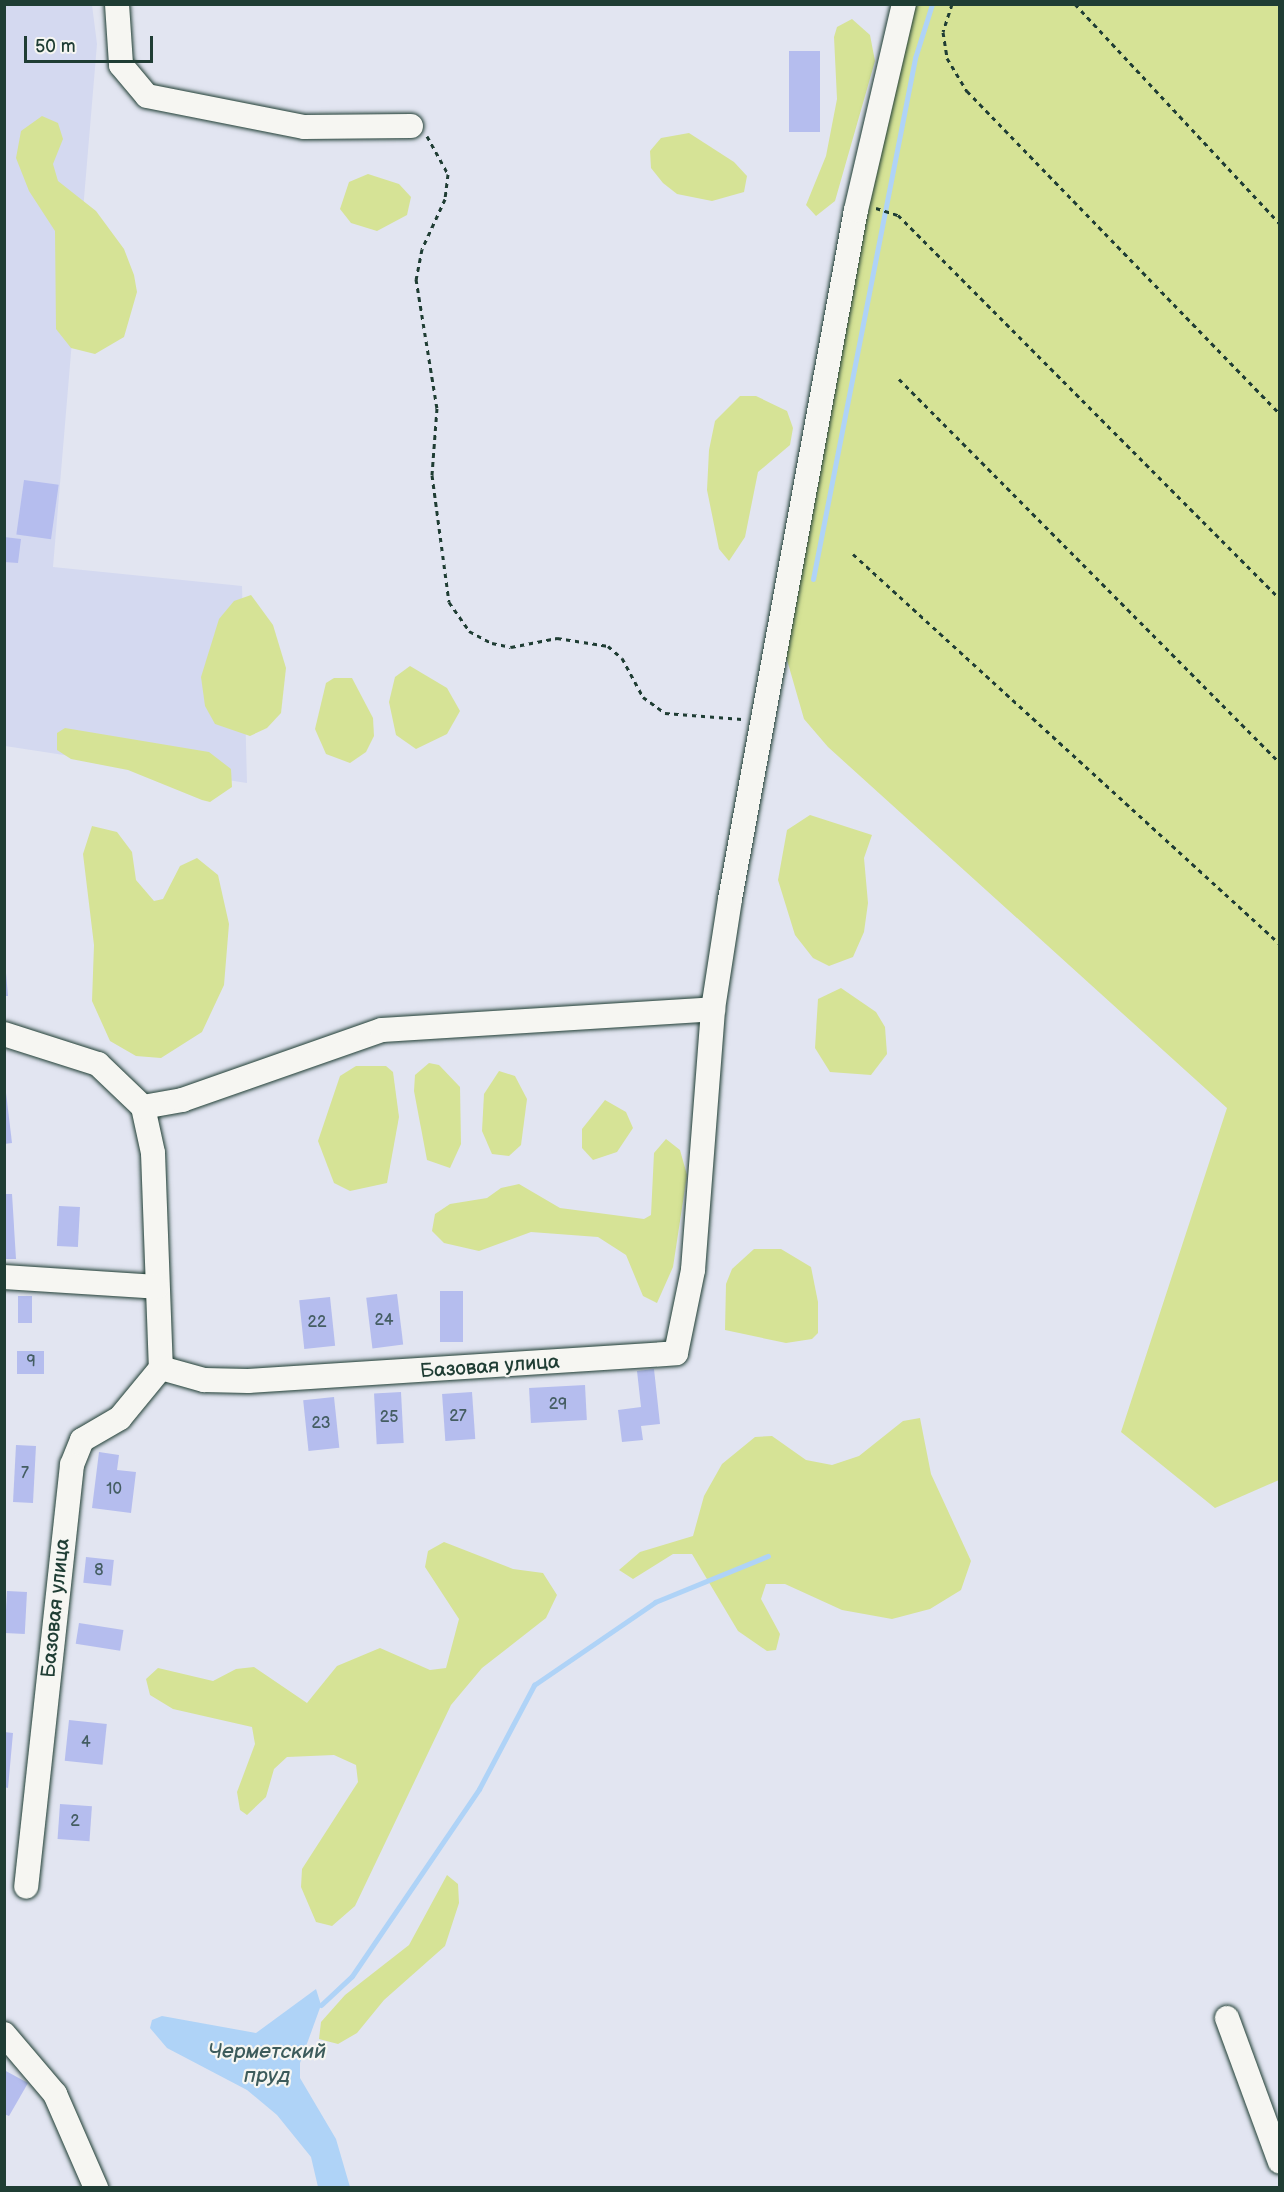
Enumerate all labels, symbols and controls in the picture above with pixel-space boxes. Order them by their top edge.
scale bar [27,24,156,62]
text: 50 m [35,36,76,57]
house number: 24 [375,1311,393,1331]
house number: 22 [308,1313,326,1333]
street label: Базовая улица [419,1350,561,1384]
house number: 9 [26,1352,36,1372]
house number: 29 [549,1395,567,1415]
house number: 27 [449,1407,467,1427]
house number: 25 [380,1408,398,1428]
house number: 23 [312,1414,330,1434]
house number: 7 [21,1464,29,1484]
house number: 10 [106,1480,122,1500]
street label: Базовая улица [37,1537,75,1679]
house number: 8 [94,1561,104,1581]
house number: 4 [81,1733,91,1753]
house number: 2 [70,1812,80,1832]
water label: Черметский пруд [208,2039,326,2089]

